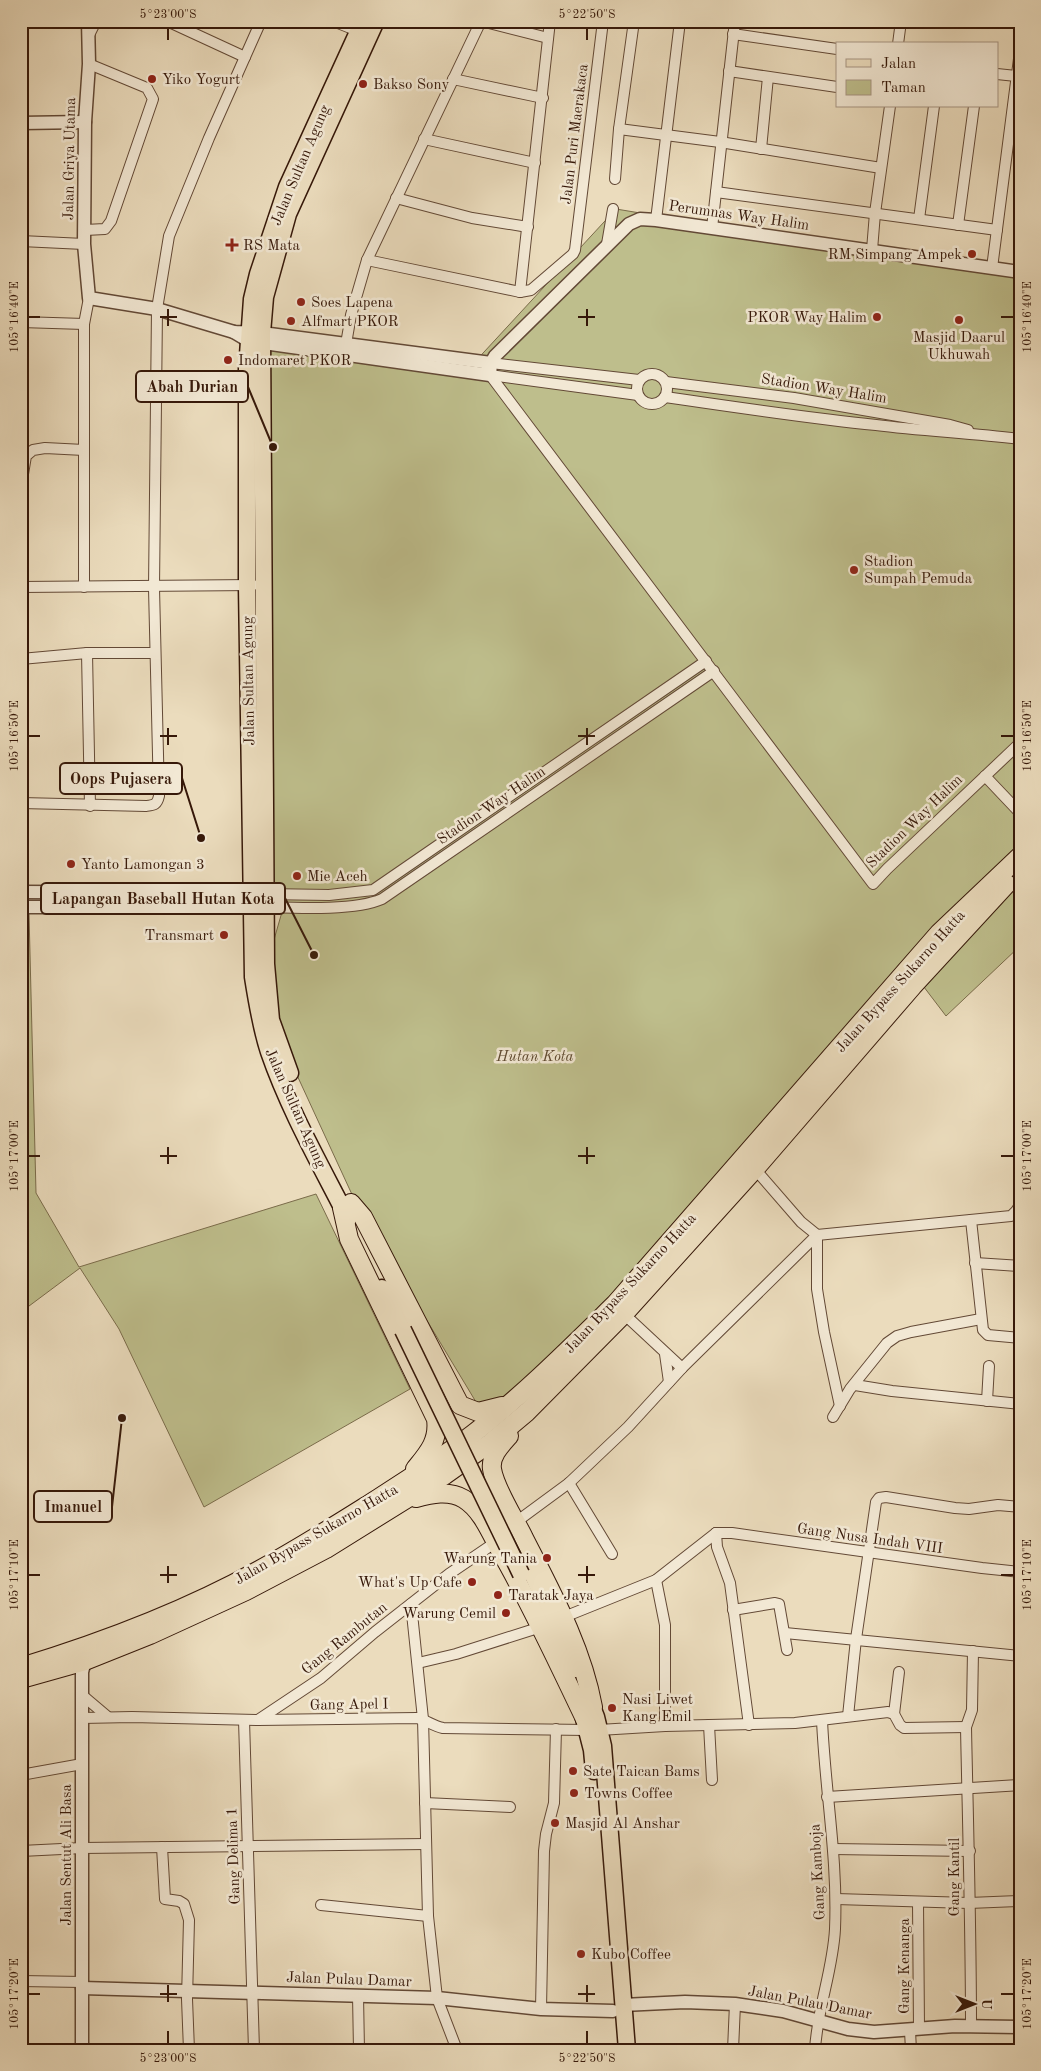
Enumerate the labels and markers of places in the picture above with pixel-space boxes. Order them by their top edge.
marker: Yiko Yogurt [146,73,158,85]
place label: Yiko Yogurt [162,73,240,88]
marker: Bakso Sony [357,78,369,90]
place label: Bakso Sony [373,78,450,93]
marker: RS Mata [225,238,239,252]
place label: RS Mata [243,239,300,254]
place label: RM Simpang Ampek [828,248,962,263]
marker: RM Simpang Ampek [966,248,978,260]
marker: Soes Lapena [295,296,307,308]
place label: Soes Lapena [311,296,394,311]
place label: PKOR Way Halim [747,311,867,326]
marker: PKOR Way Halim [871,311,883,323]
marker: Masjid Daarul Ukhuwah [953,314,965,326]
marker: Alfmart PKOR [285,315,297,327]
place label: Alfmart PKOR [301,315,399,330]
place label: Masjid Daarul Ukhuwah [913,331,1005,363]
marker: Indomaret PKOR [222,354,234,366]
place label: Indomaret PKOR [238,354,352,369]
callout: Abah Durian [136,371,248,402]
place label: Stadion Sumpah Pemuda [864,555,973,587]
marker: Stadion Sumpah Pemuda [848,564,860,576]
callout: Oops Pujasera [60,763,182,794]
marker: Yanto Lamongan 3 [65,858,77,870]
place label: Yanto Lamongan 3 [81,858,205,873]
marker: Mie Aceh [291,870,303,882]
place label: Mie Aceh [307,870,368,885]
callout: Lapangan Baseball Hutan Kota [41,883,285,914]
place label: Transmart [144,929,214,944]
marker: Transmart [218,929,230,941]
callout: Imanuel [34,1491,112,1522]
place label: Warung Tania [443,1552,538,1567]
marker: Warung Tania [541,1552,553,1564]
place label: What's Up Cafe [358,1576,462,1591]
marker: What's Up Cafe [466,1576,478,1588]
marker: Taratak Jaya [492,1589,504,1601]
place label: Taratak Jaya [508,1589,594,1604]
place label: Warung Cemil [402,1607,496,1622]
marker: Warung Cemil [500,1607,512,1619]
place label: Nasi Liwet Kang Emil [622,1693,693,1725]
marker: Nasi Liwet Kang Emil [606,1702,618,1714]
marker: Sate Taican Bams [567,1765,579,1777]
place label: Sate Taican Bams [583,1765,700,1780]
marker: Towns Coffee [568,1787,580,1799]
place label: Towns Coffee [584,1787,673,1802]
marker: Masjid Al Anshar [549,1817,561,1829]
place label: Masjid Al Anshar [565,1817,680,1832]
marker: Kubo Coffee [575,1948,587,1960]
place label: Kubo Coffee [591,1948,671,1963]

